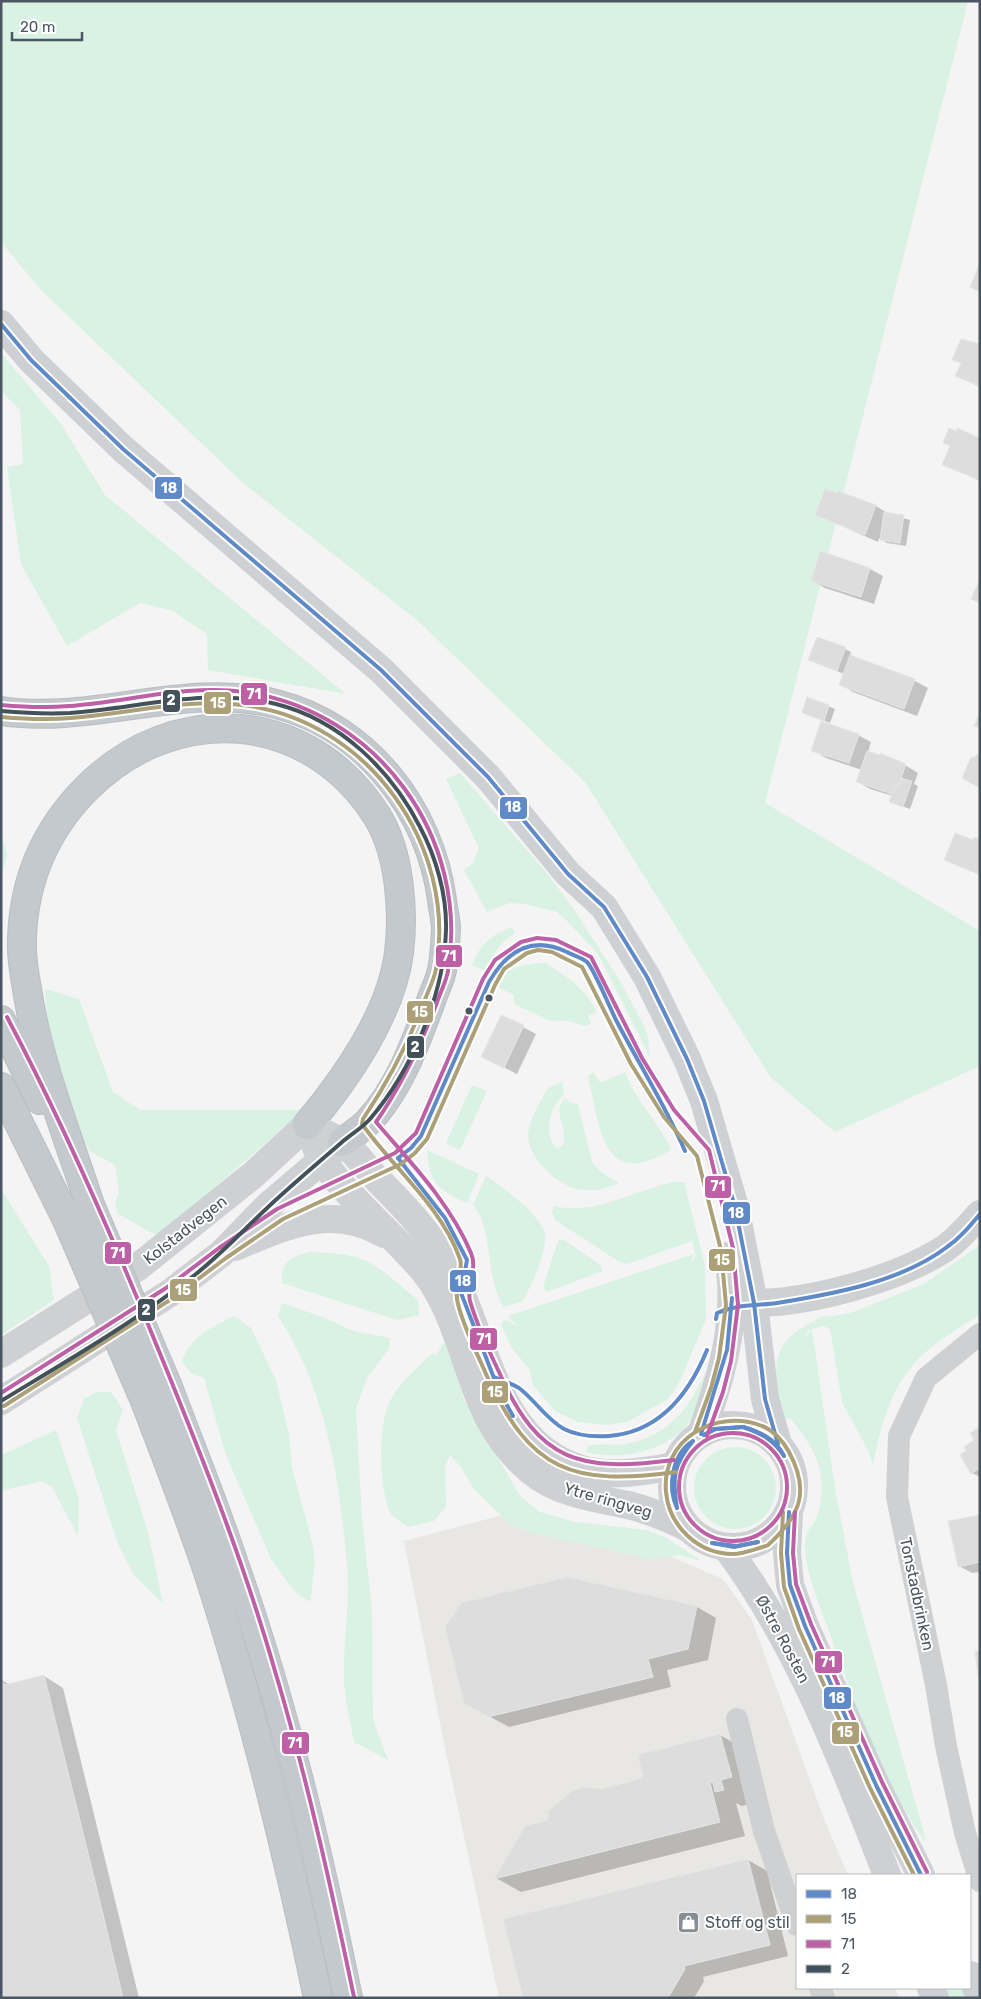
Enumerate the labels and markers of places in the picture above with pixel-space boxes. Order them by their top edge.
unlabelled marker [484,993,494,1003]
unlabelled marker [464,1006,474,1016]
shop icon: Stoff og stil [677,1910,701,1934]
place label: Stoff og stil [705,1913,790,1932]

